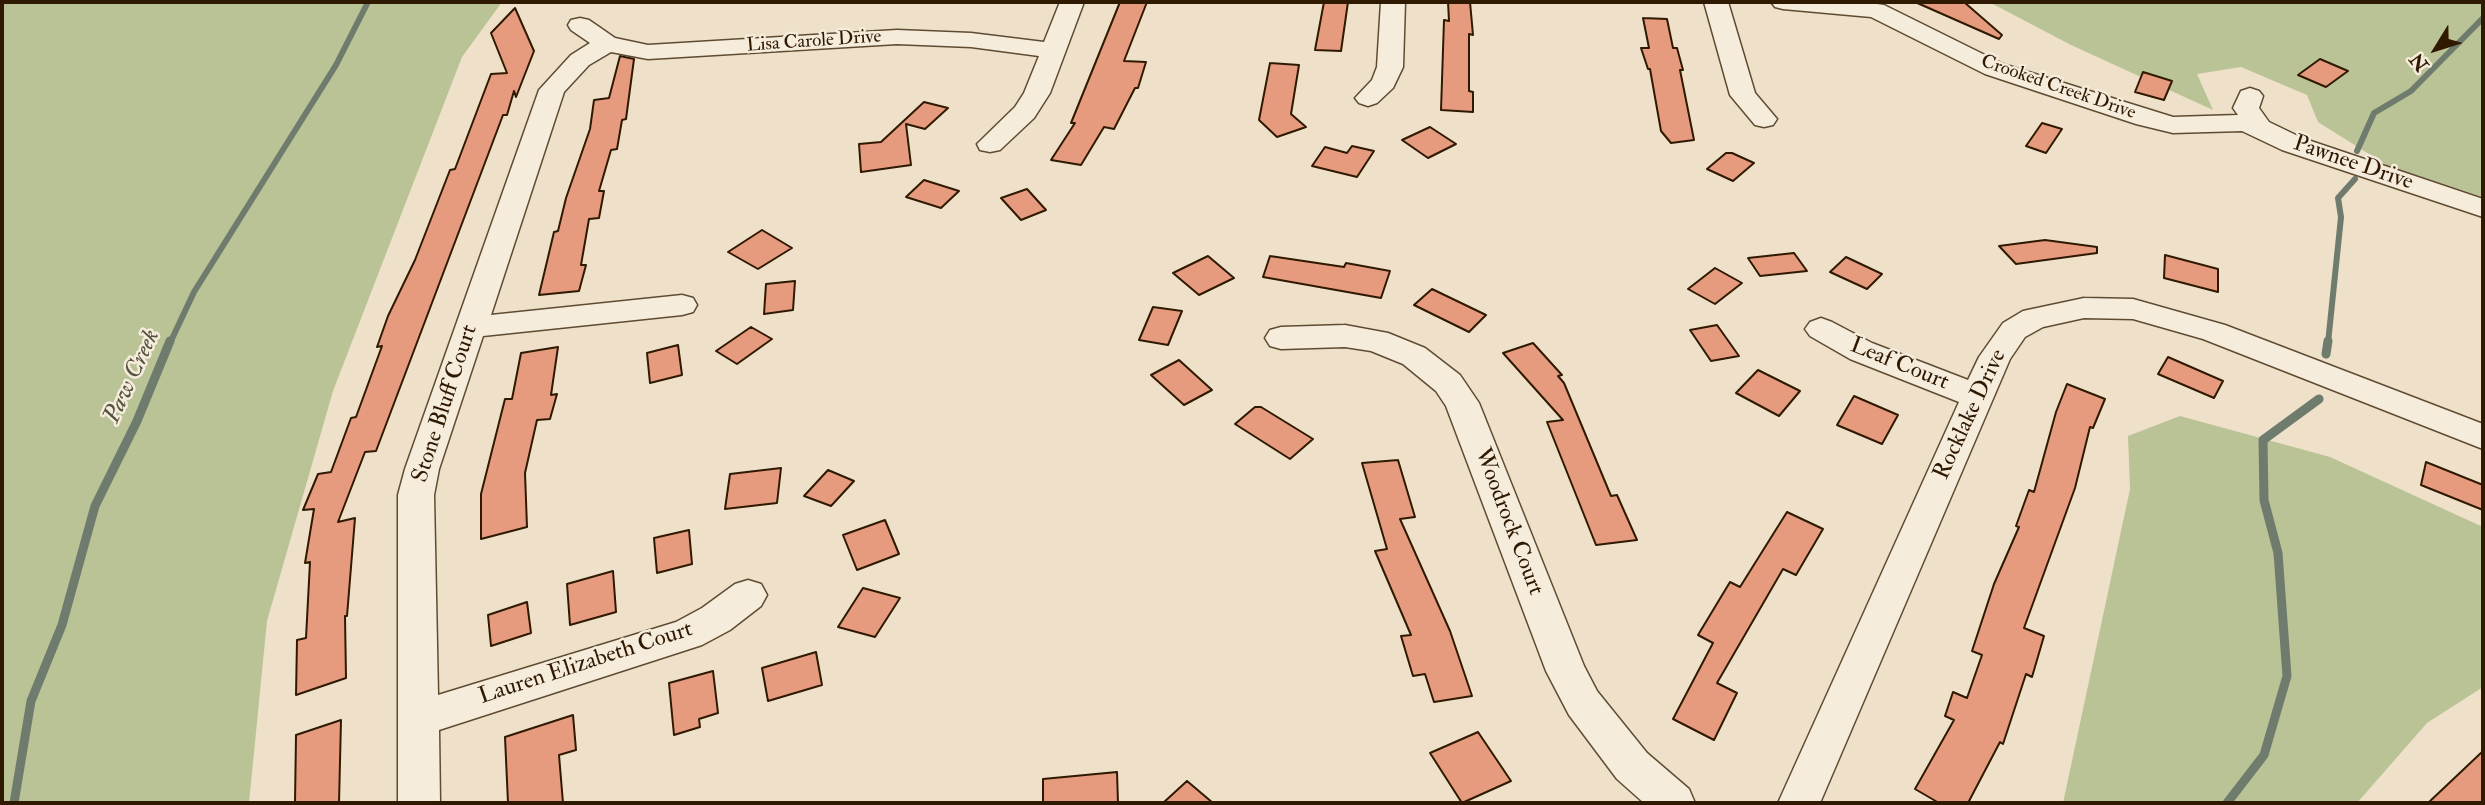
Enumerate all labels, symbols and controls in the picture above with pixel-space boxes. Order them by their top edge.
north arrow [2401,14,2471,84]
street label: Lisa Carole Drive [746,26,882,58]
text: N [2405,48,2434,76]
street label: Crooked Creek Drive [1978,51,2138,125]
street label: Pawnee Drive [2289,131,2417,197]
street label: Stone Bluff Court [408,322,484,486]
water label: Paw Creek [99,326,167,428]
street label: Leaf Court [1846,333,1952,397]
street label: Rocklake Drive [1929,345,2013,485]
street label: Woodrock Court [1467,445,1549,599]
street label: Lauren Elizabeth Court [476,616,696,712]

